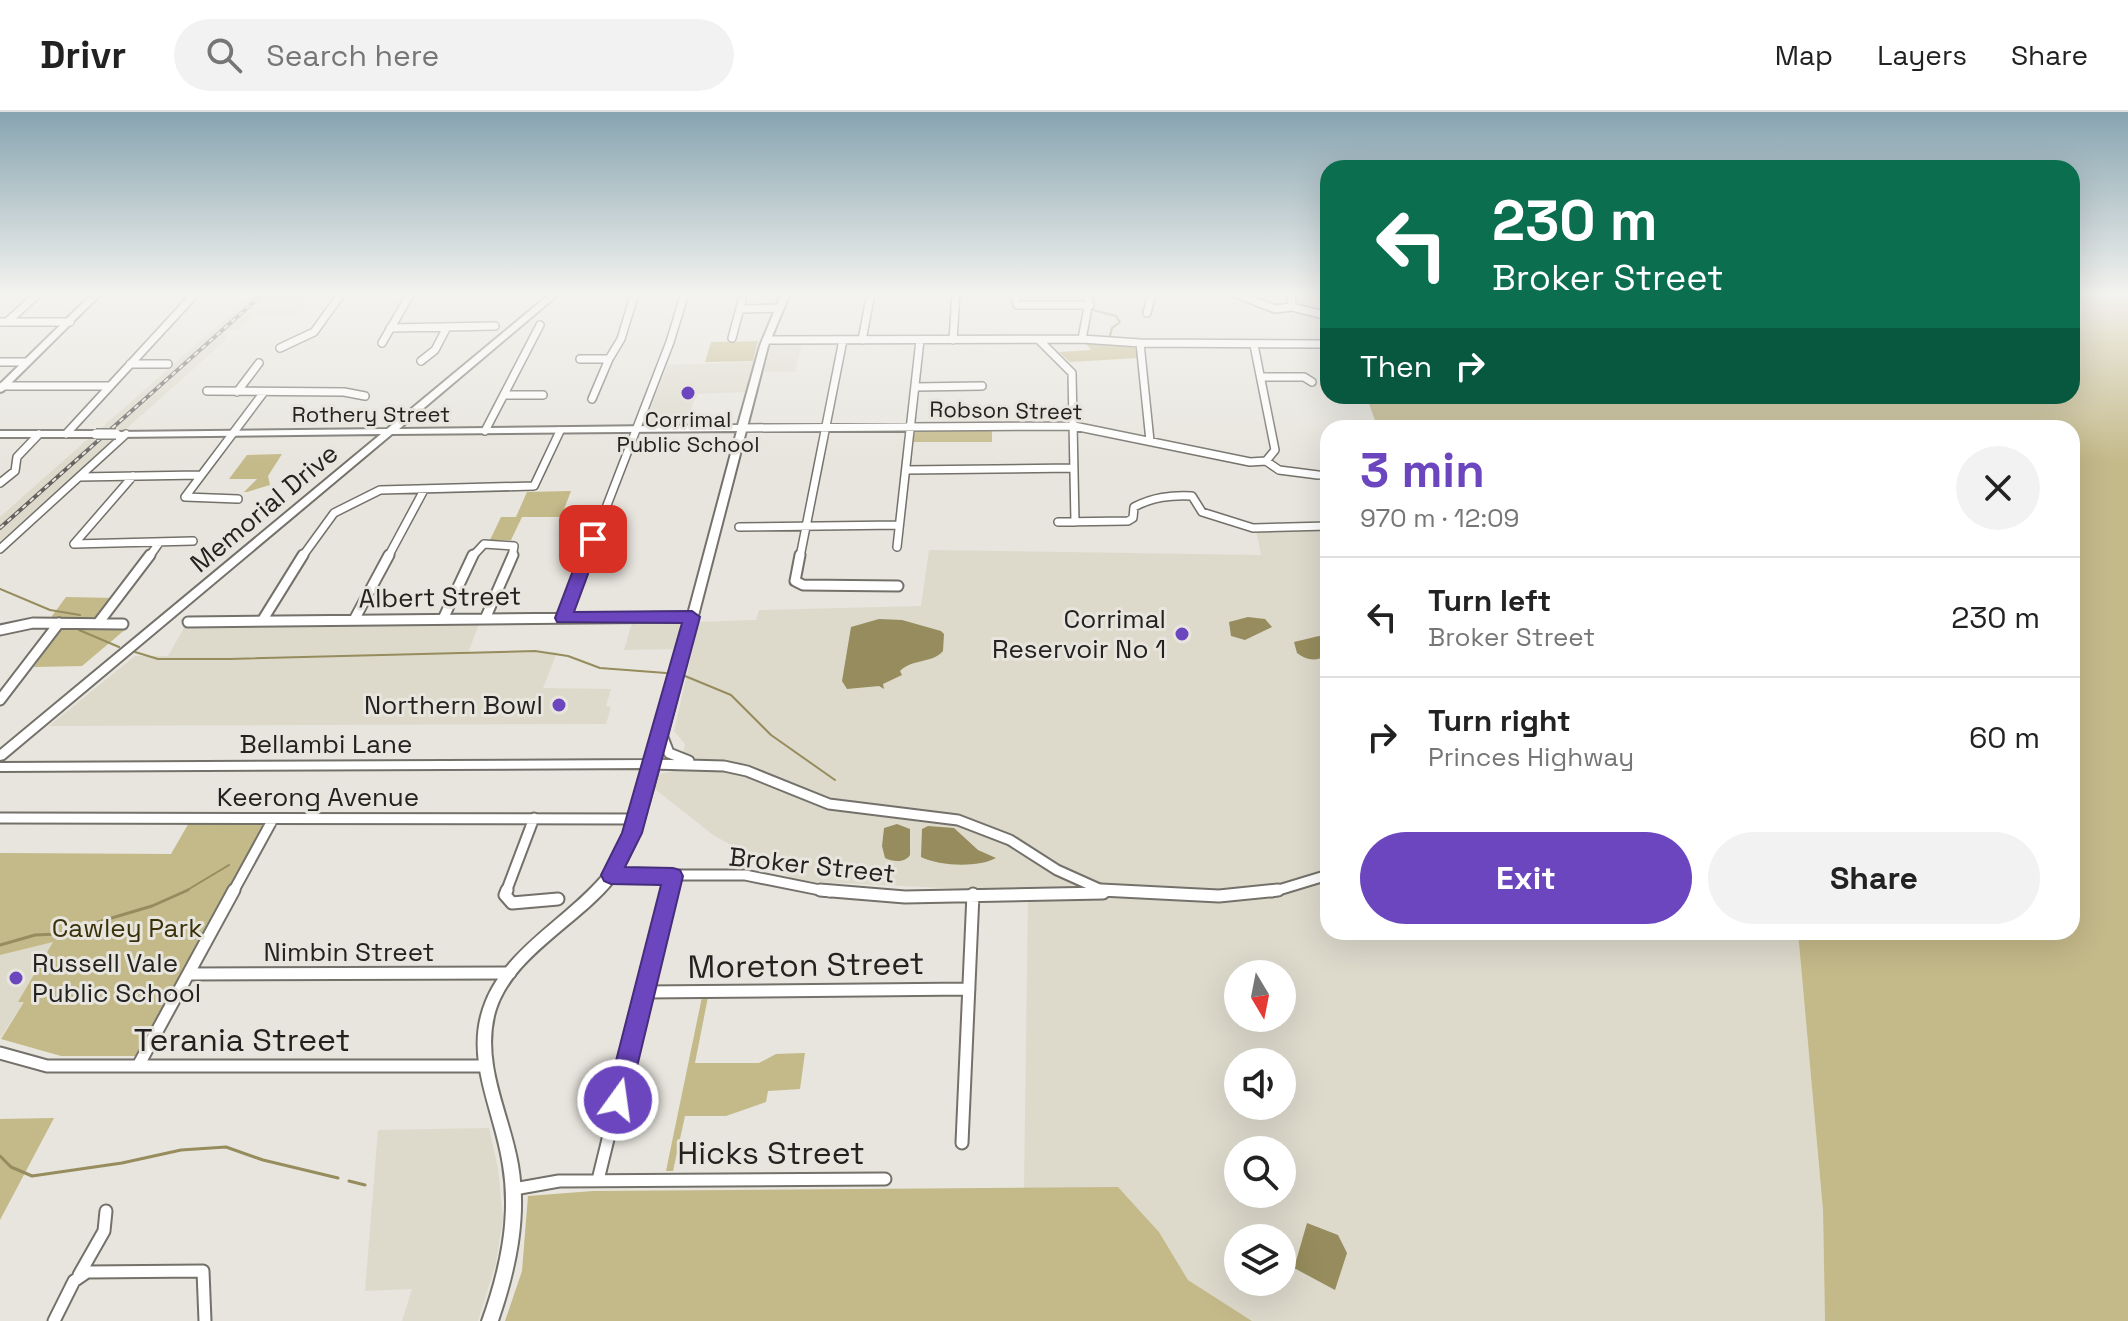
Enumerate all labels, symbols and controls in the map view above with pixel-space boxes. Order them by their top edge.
search box [174,19,734,91]
text: Drivr [40,31,126,79]
icon: search [202,33,246,77]
text: Search here [266,36,439,75]
text: Map [1775,37,1833,73]
text: Layers [1877,37,1967,73]
text: Share [2011,37,2088,73]
text: 230 m [1492,185,1658,256]
icon: left [1360,192,1464,296]
text: Broker Street [1492,255,1724,301]
icon: right [1448,344,1492,388]
text: Then [1360,347,1432,386]
marker: Corrimal Public School [679,384,697,402]
street label: Robson Street [929,395,1083,425]
street label: Rothery Street [292,400,450,428]
place label: Corrimal Public School [616,405,760,458]
street label: Memorial Drive [183,436,345,580]
text: 3 min [1360,440,1485,501]
button: close [1956,446,2040,530]
text: 970 m · 12:09 [1360,501,1520,535]
pin [559,505,627,573]
icon: arrive [571,517,615,561]
street label: Albert Street [358,579,522,615]
text: Turn left [1428,581,1551,620]
icon: left [1360,595,1404,639]
text: 230 m [1951,598,2040,637]
place label: Corrimal Reservoir No 1 [992,602,1166,666]
text: Broker Street [1428,620,1595,654]
marker: Corrimal Reservoir No 1 [1173,625,1191,643]
place label: Northern Bowl [364,688,543,722]
marker: Northern Bowl [550,696,568,714]
text: Turn right [1428,701,1571,740]
icon: right [1360,715,1404,759]
text: 60 m [1969,718,2040,757]
street label: Bellambi Lane [240,727,412,761]
text: Princes Highway [1428,740,1634,774]
street label: Keerong Avenue [217,780,419,814]
button: Exit [1360,832,1692,924]
button: Share [1708,832,2040,924]
street label: Broker Street [727,839,897,891]
park label: Cawley Park [52,911,202,945]
street label: Nimbin Street [263,935,435,969]
street label: Moreton Street [687,943,925,987]
place label: Russell Vale Public School [32,946,201,1010]
north arrow [1224,960,1296,1032]
map controls [1224,960,1296,1296]
marker: Russell Vale Public School [7,969,25,987]
street label: Terania Street [134,1020,350,1060]
button: sound [1224,1048,1296,1120]
position arrow [576,1058,660,1142]
street label: Hicks Street [677,1133,865,1173]
button: search [1224,1136,1296,1208]
button: layers [1224,1224,1296,1296]

